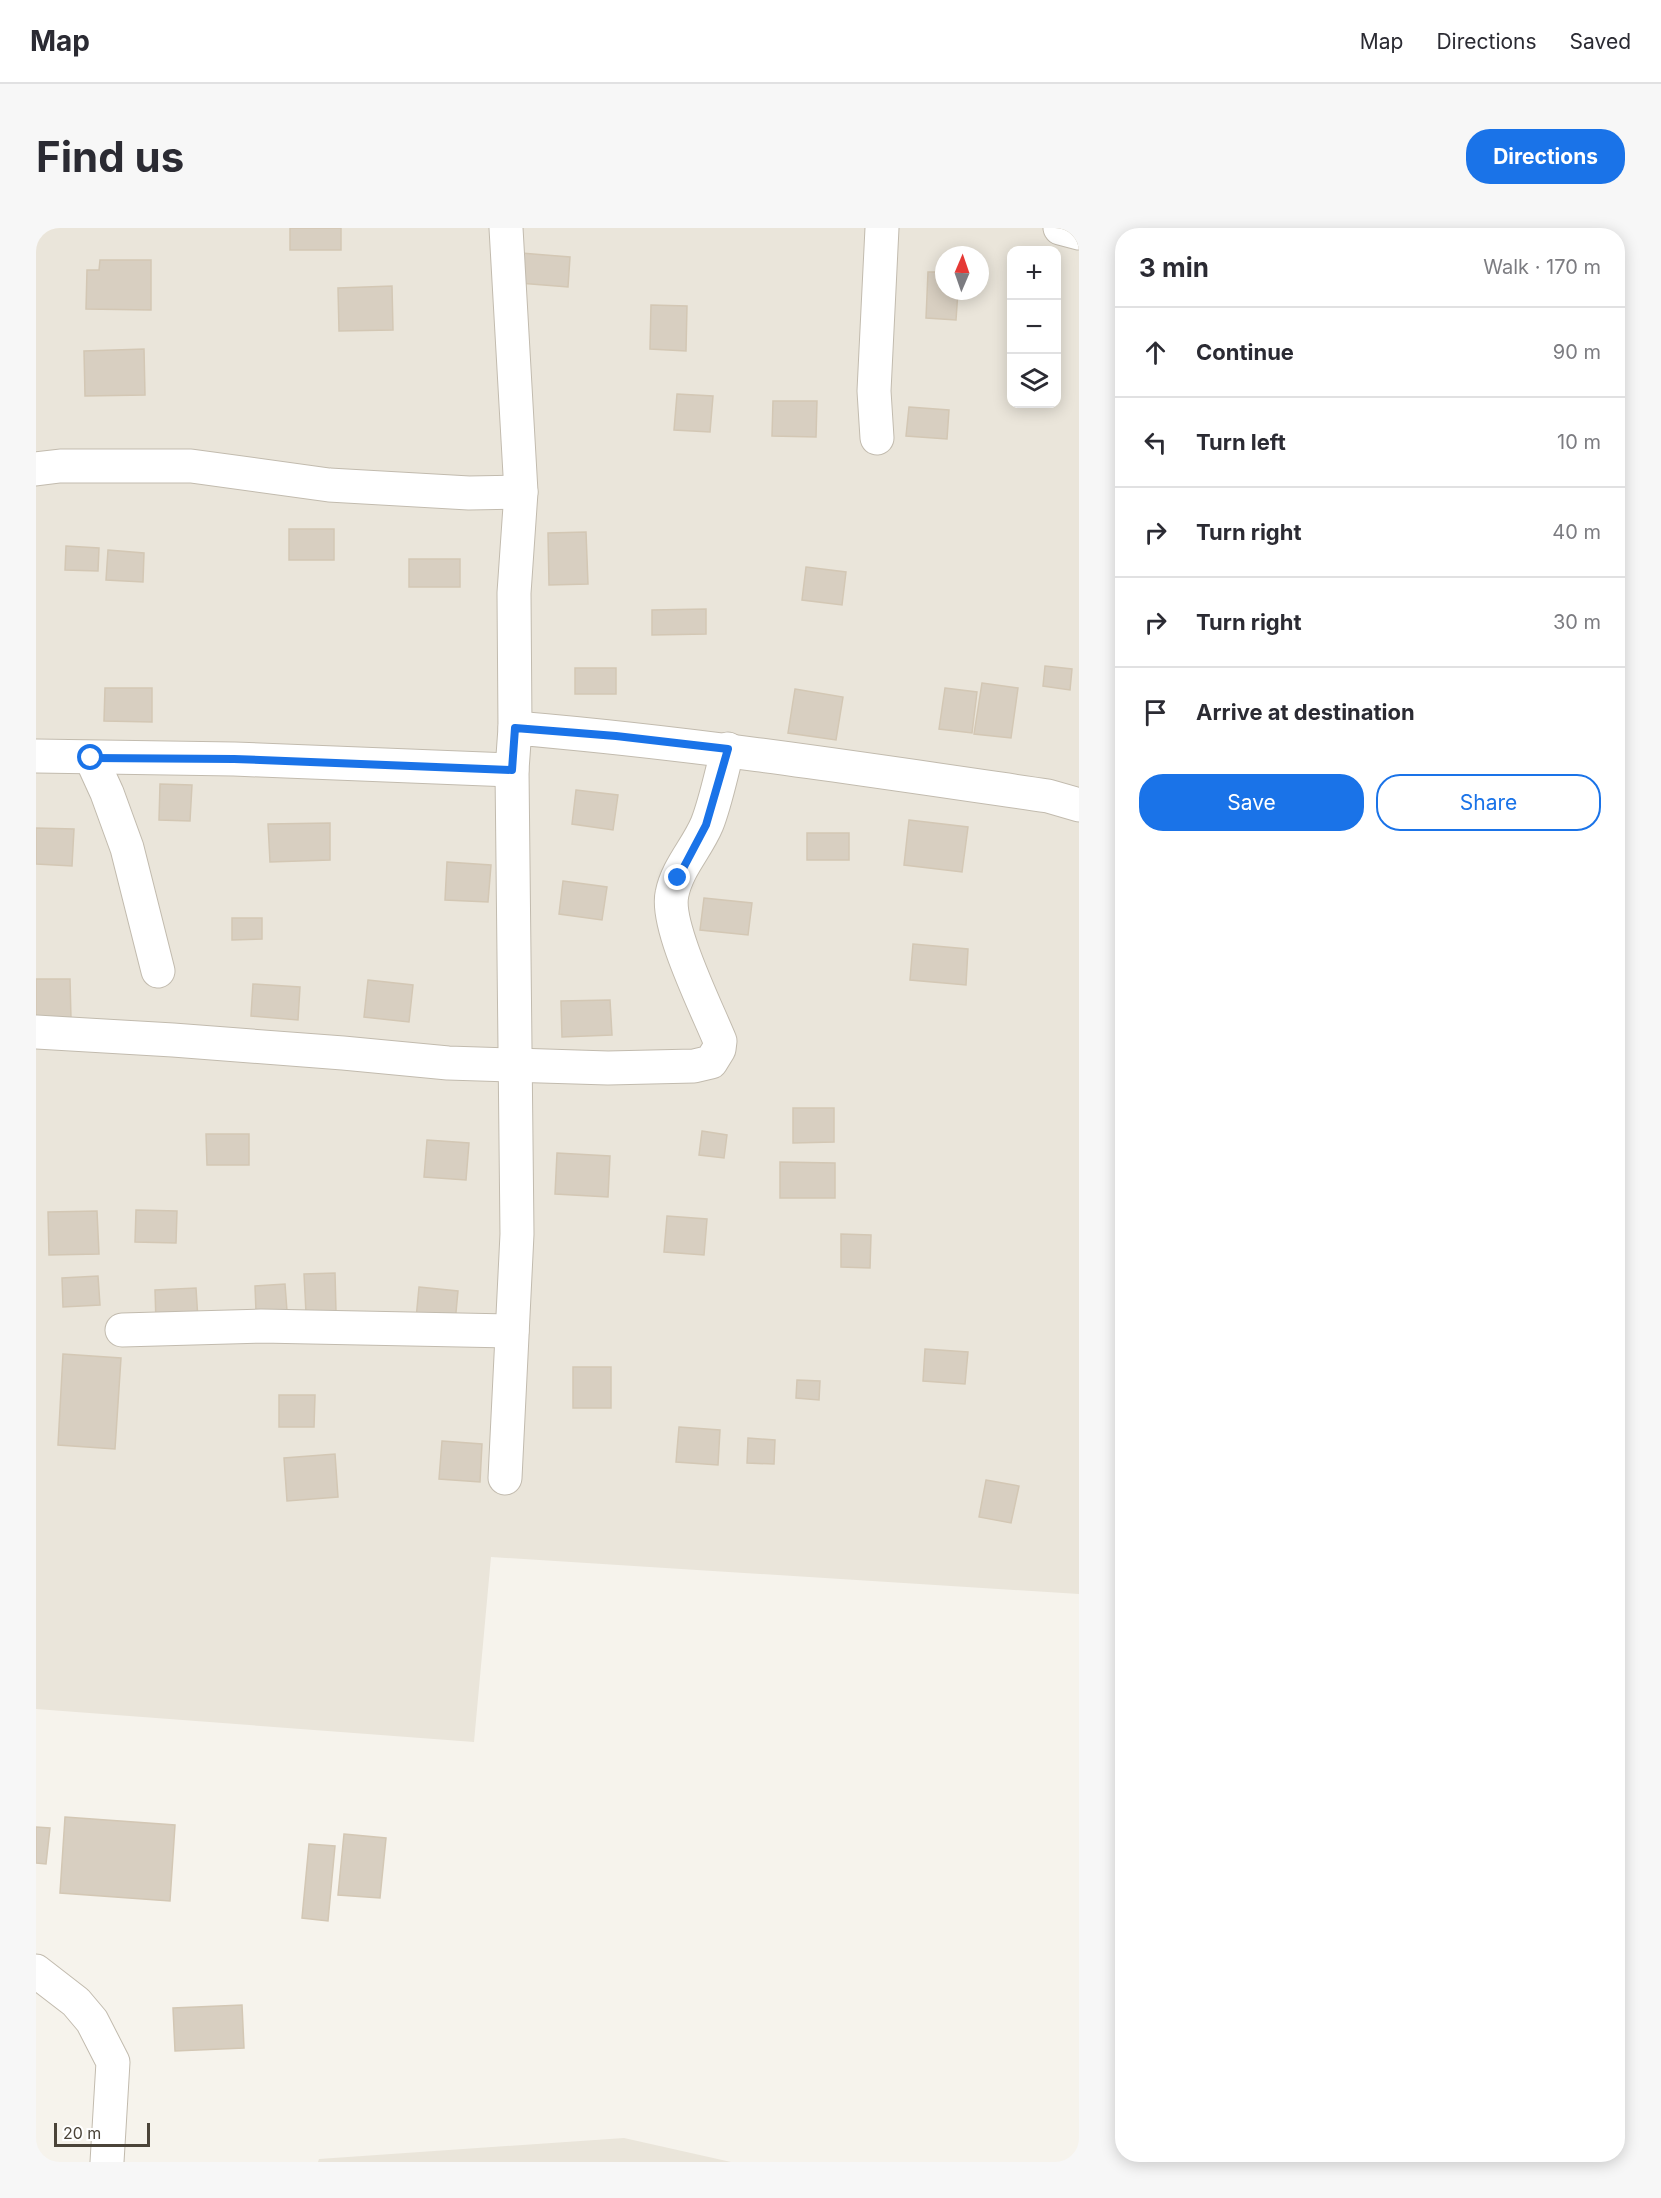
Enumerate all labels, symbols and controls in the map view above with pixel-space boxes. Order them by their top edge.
text: Map [30,24,90,58]
text: Map [1360,29,1403,54]
text: Directions [1436,29,1537,54]
text: Saved [1570,29,1631,54]
button: Directions [1466,129,1625,184]
text: Find us [36,131,184,182]
north arrow [935,246,989,300]
map controls [1007,246,1061,408]
button: + [1007,246,1061,300]
text: 3 min [1139,252,1209,283]
text: Walk · 170 m [1483,255,1601,279]
button: − [1007,300,1061,354]
icon: ahead [1139,336,1172,369]
text: Continue [1196,339,1294,365]
text: 90 m [1553,340,1601,364]
button: layers [1007,354,1061,408]
icon: left [1139,426,1172,459]
text: Turn left [1196,429,1286,455]
text: 10 m [1557,430,1601,454]
icon: right [1139,516,1172,549]
text: Turn right [1196,519,1302,545]
text: 40 m [1552,520,1601,544]
icon: right [1139,606,1172,639]
text: Turn right [1196,609,1302,635]
text: 30 m [1553,610,1601,634]
icon: arrive [1139,696,1172,729]
text: Arrive at destination [1196,699,1415,725]
route start [77,744,103,770]
button: Save [1139,774,1364,831]
button: Share [1376,774,1601,831]
route end [664,864,690,890]
scale bar [54,2120,150,2148]
text: 20 m [63,2123,101,2143]

